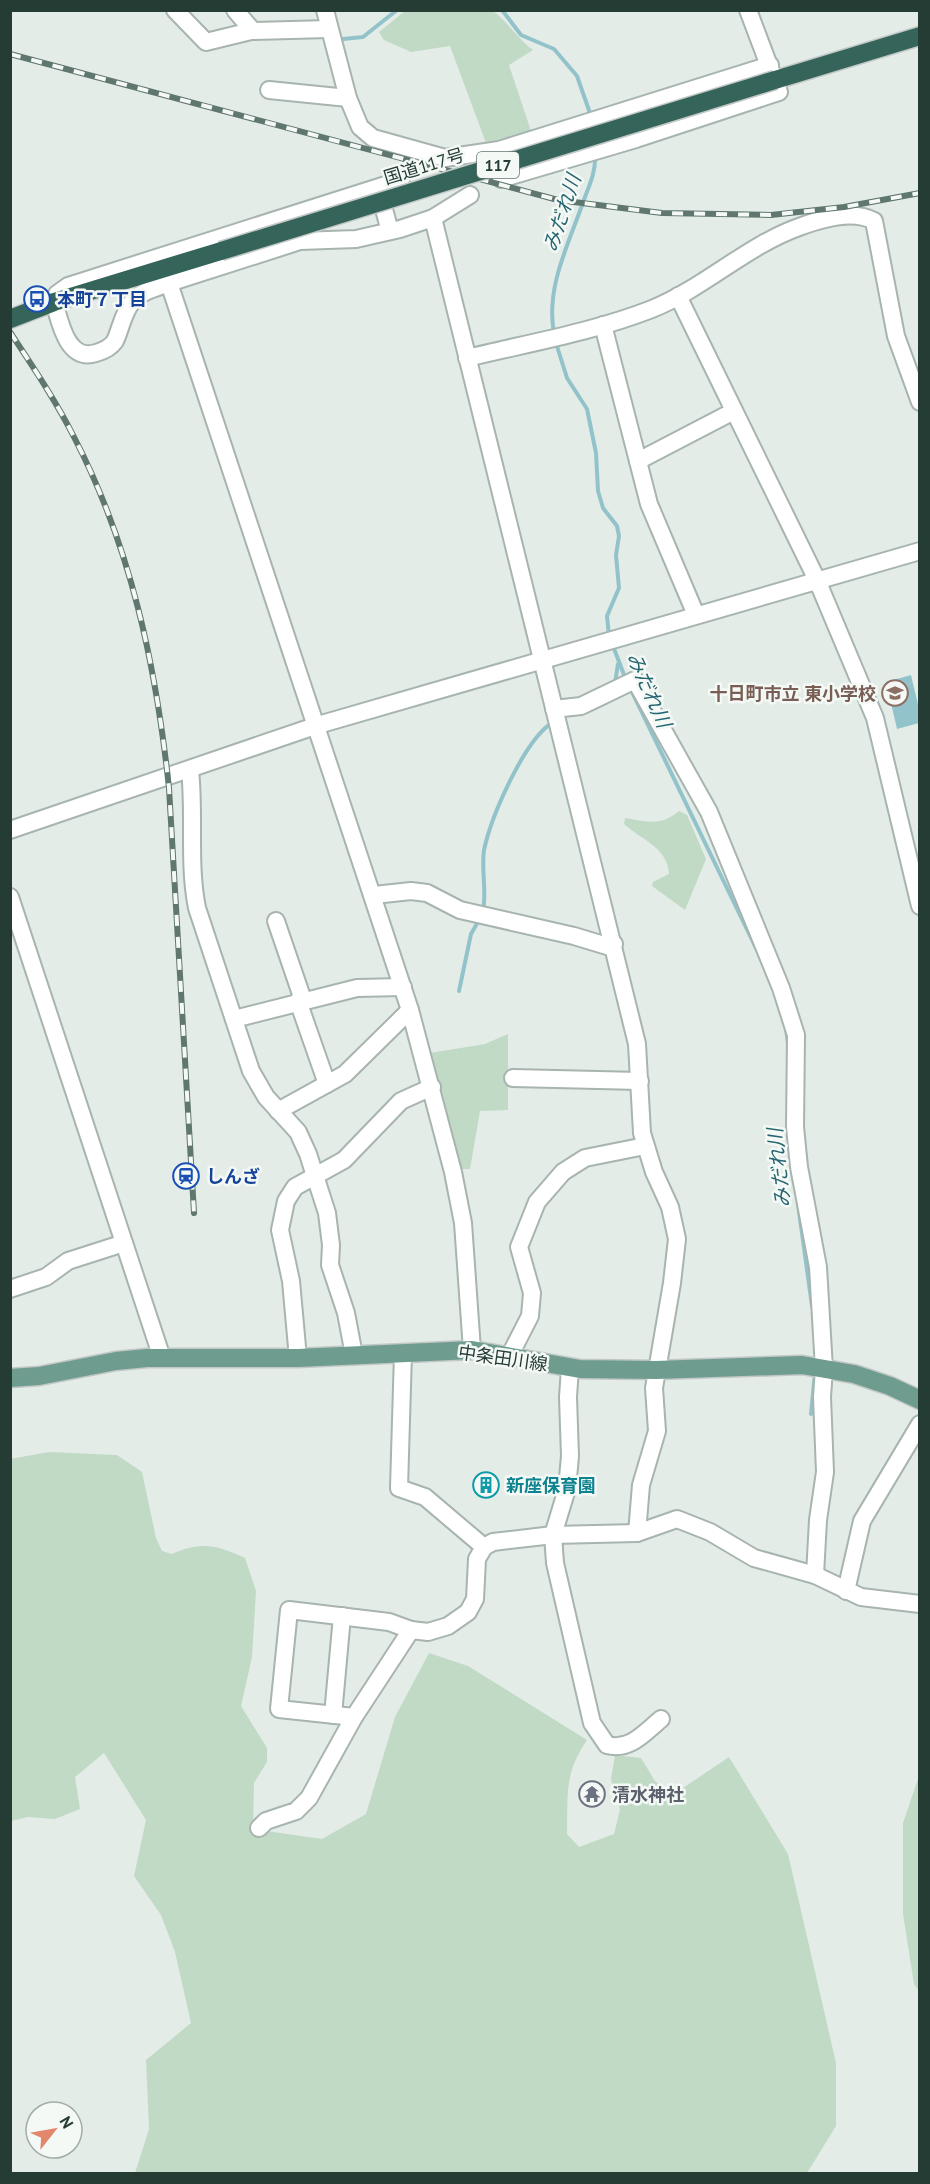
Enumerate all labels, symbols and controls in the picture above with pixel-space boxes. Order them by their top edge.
street label: 国道117号 [381,143,467,189]
road number: 117 [477,152,519,178]
water label: みだれ川 [537,169,587,255]
bus stop icon: 本町７丁目 [22,284,52,314]
place label: 本町７丁目 [57,288,147,311]
water label: みだれ川 [621,648,678,734]
school or university icon: 十日町市立 東小学校 [880,678,910,708]
place label: 十日町市立 東小学校 [709,682,876,705]
water label: みだれ川 [762,1125,796,1209]
station icon: しんざ [171,1161,201,1191]
place label: しんざ [206,1165,260,1188]
street label: 中条田川線 [457,1340,549,1376]
building icon: 新座保育園 [471,1470,501,1500]
place label: 新座保育園 [506,1474,596,1497]
temple icon: 清水神社 [577,1779,607,1809]
place label: 清水神社 [612,1783,684,1806]
north arrow [24,2100,84,2160]
text: N [56,2113,78,2132]

